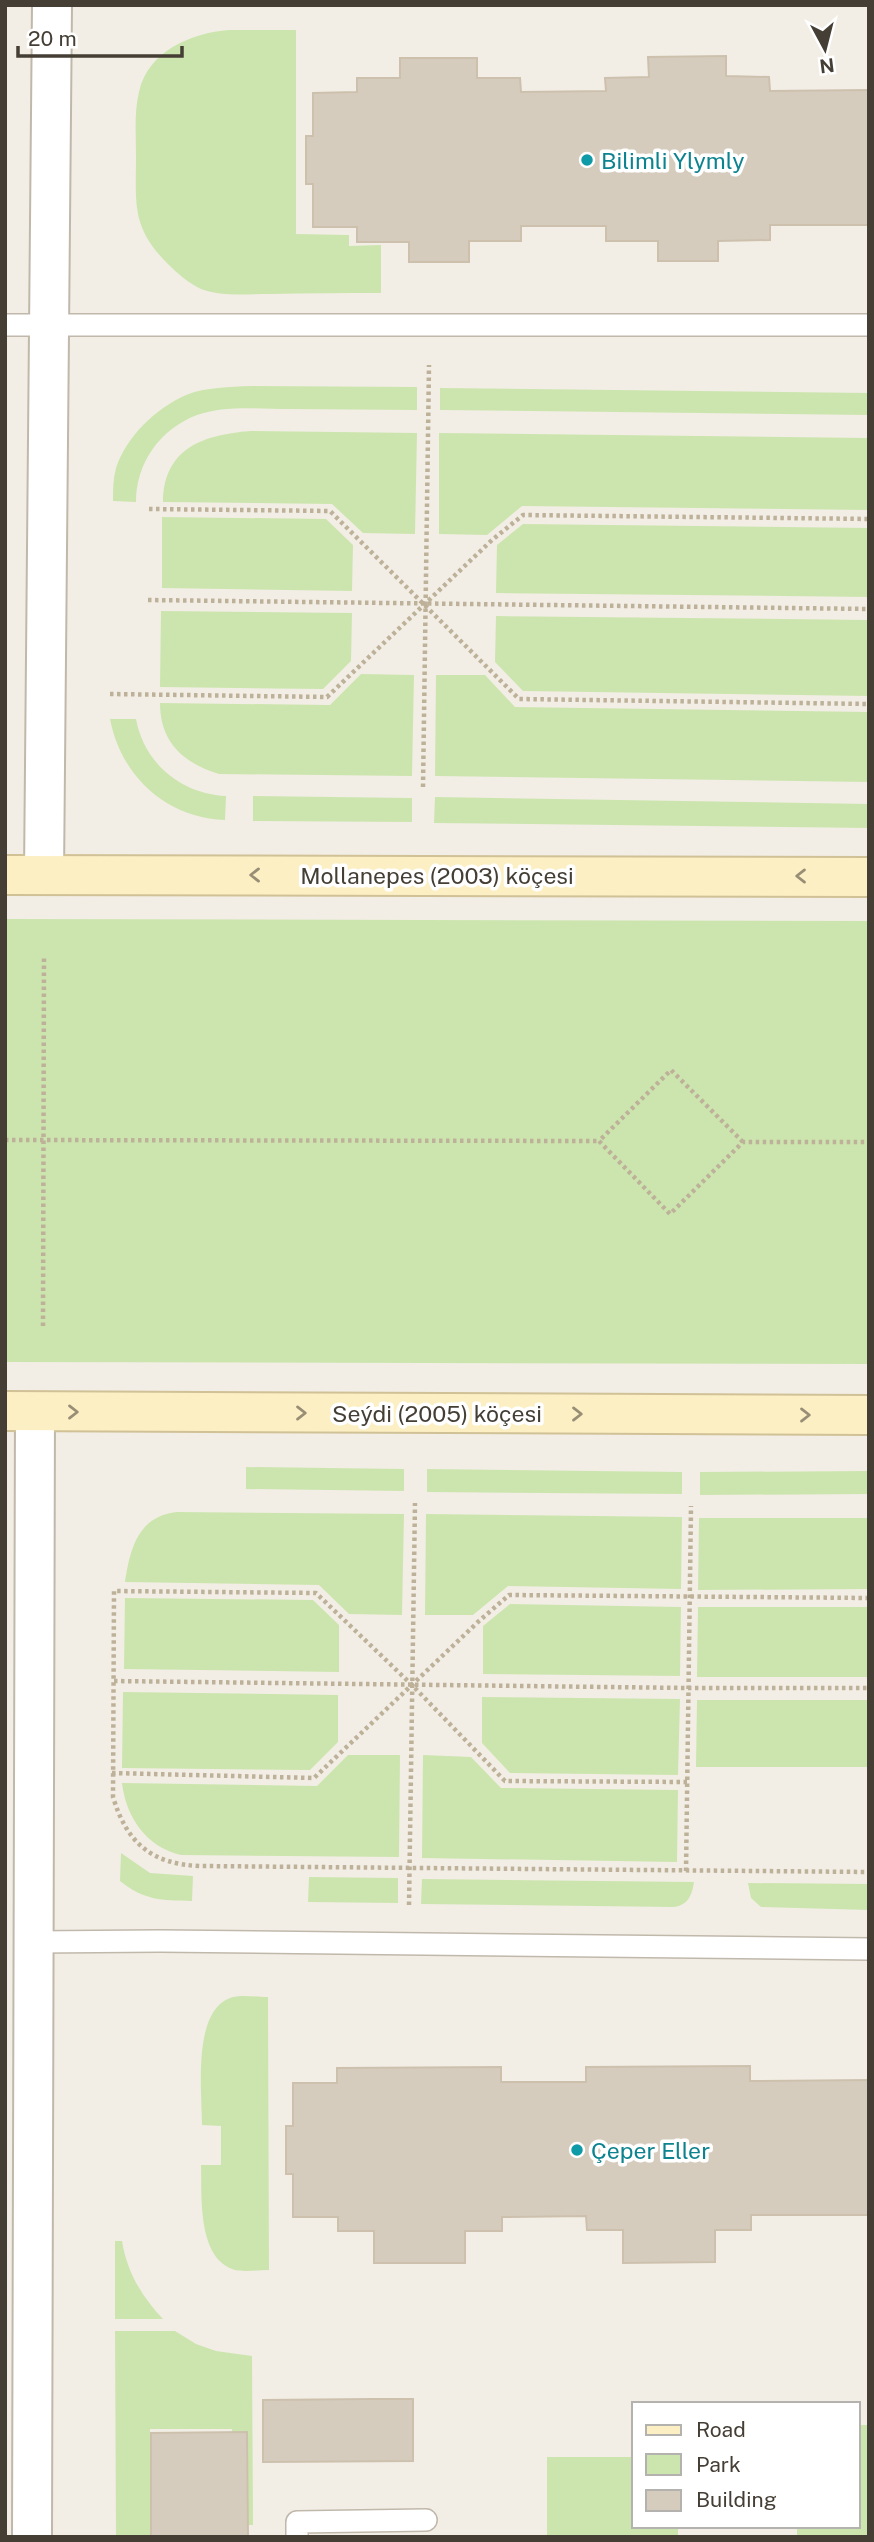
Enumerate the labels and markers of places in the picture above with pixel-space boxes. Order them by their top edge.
place label: Bilimli Ylymly [601,147,745,174]
marker: Bilimli Ylymly [579,152,595,168]
place label: Çeper Eller [591,2137,710,2164]
marker: Çeper Eller [569,2142,585,2158]

